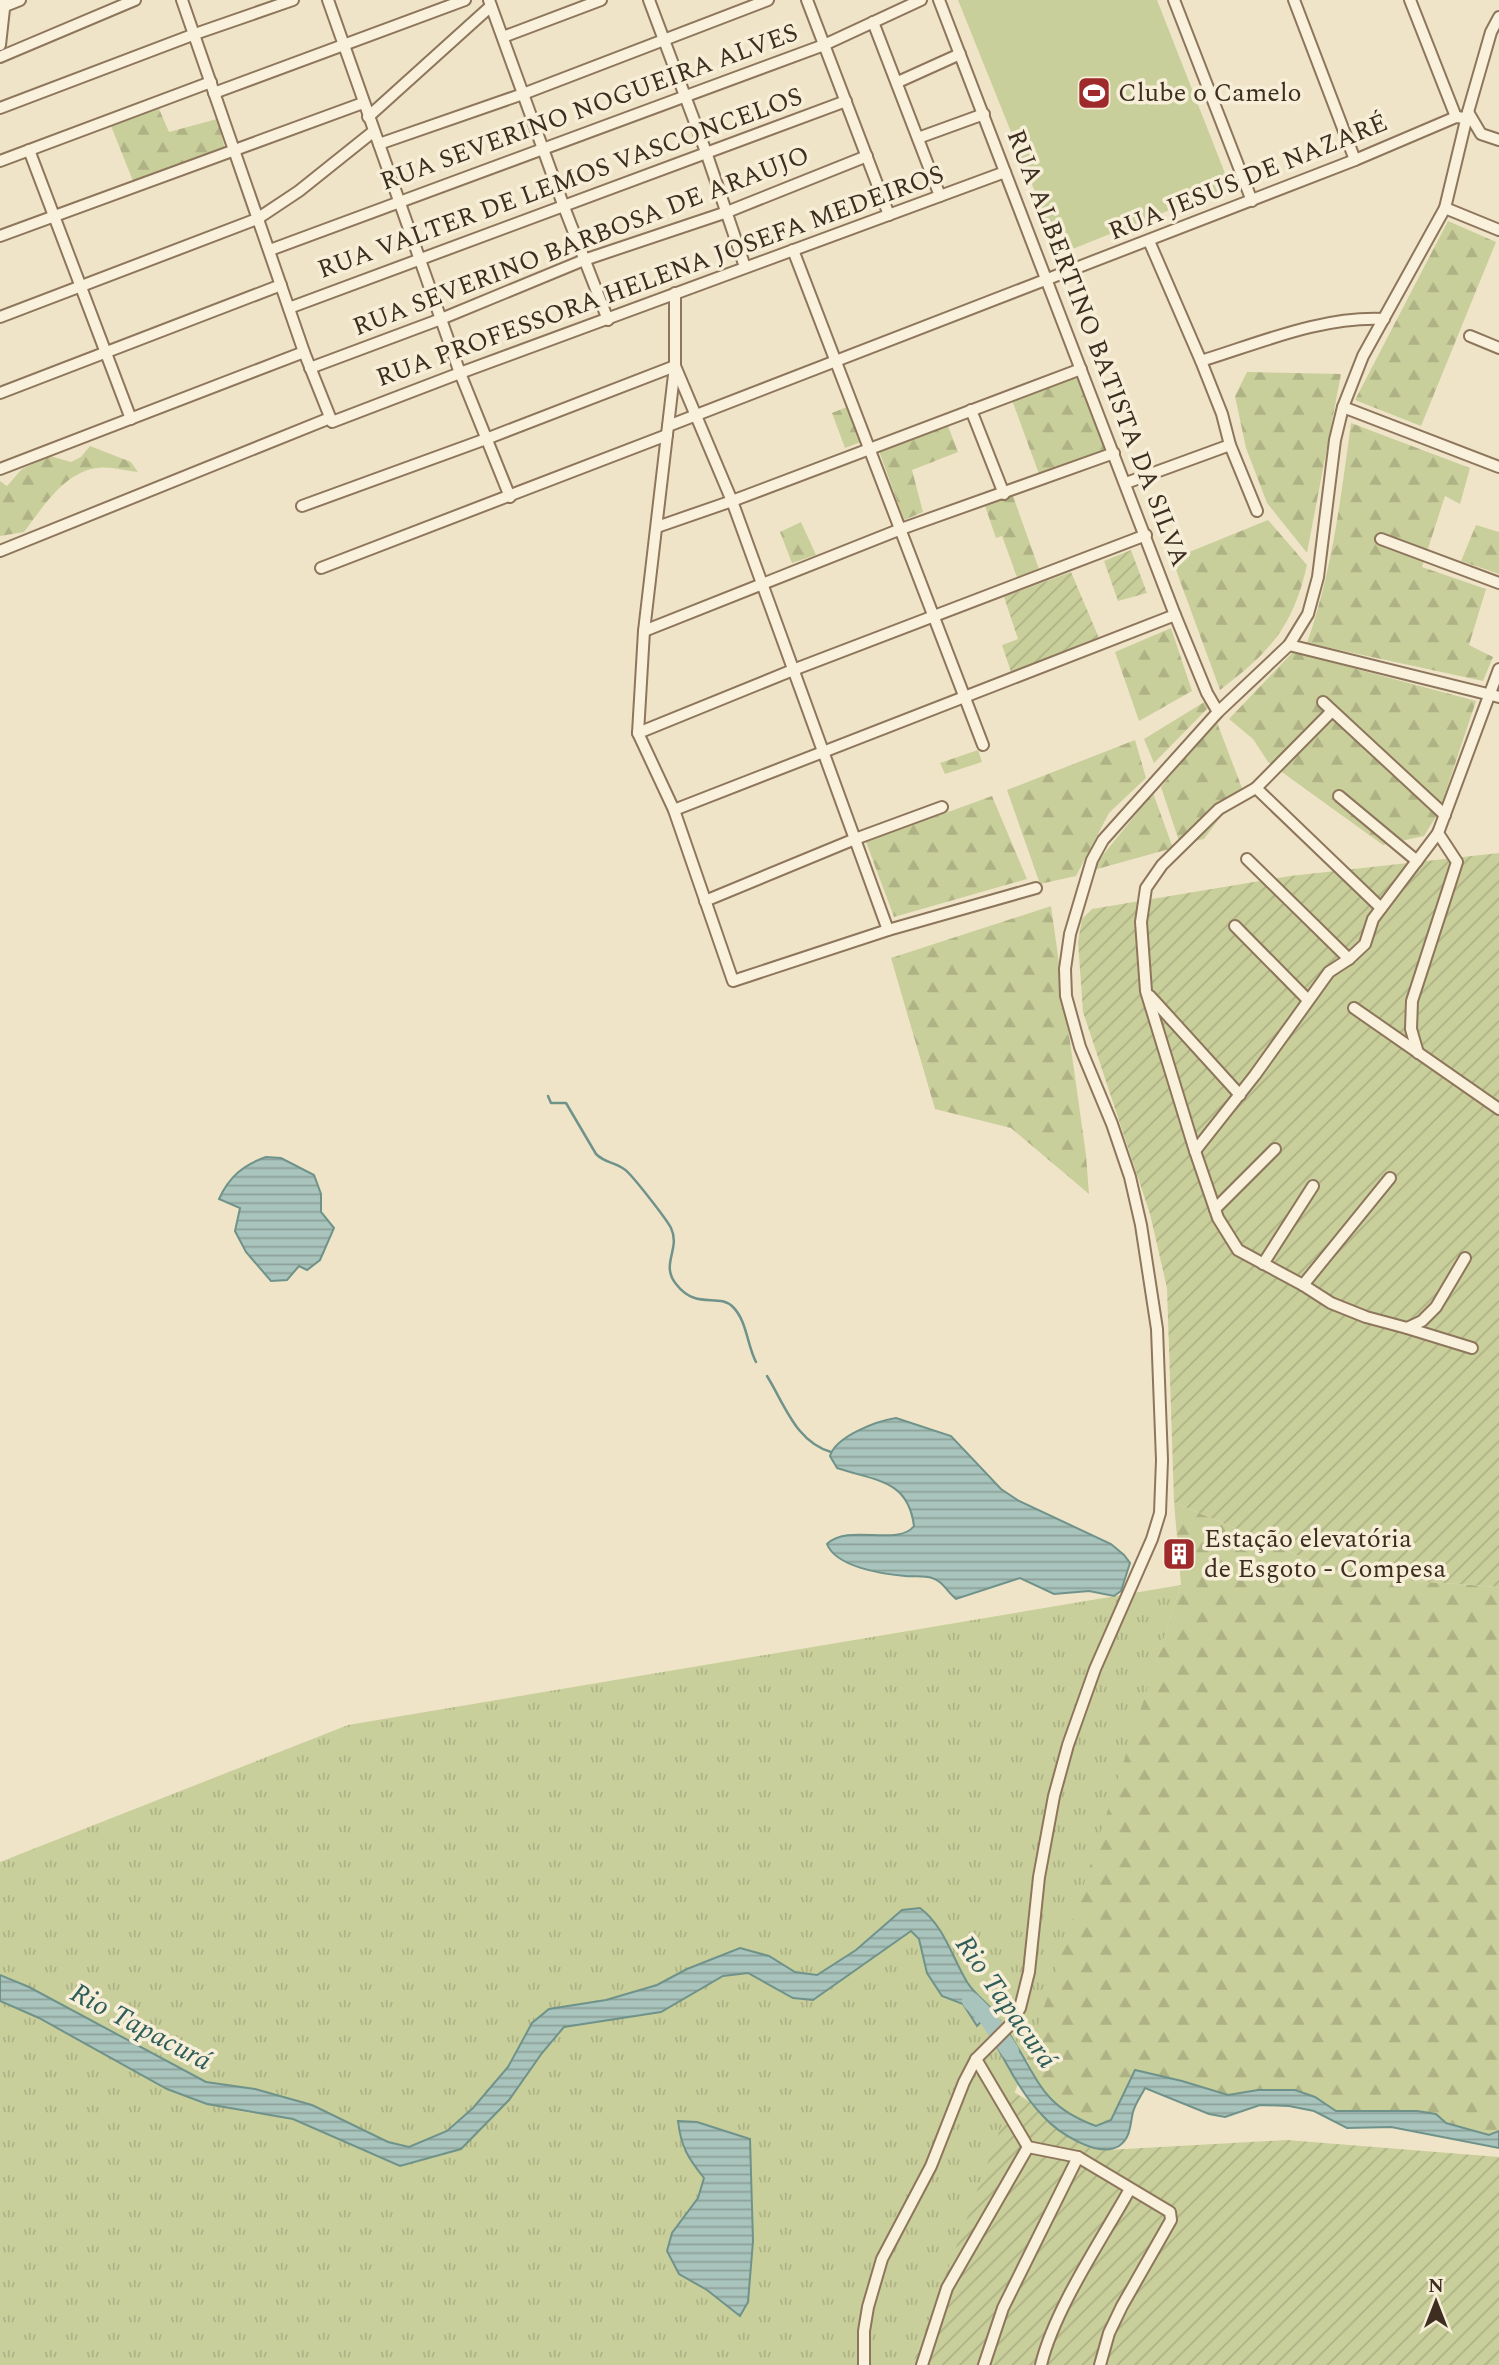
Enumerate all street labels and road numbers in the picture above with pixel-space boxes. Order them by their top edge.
street label: RUA SEVERINO NOGUEIRA ALVES [374,13,804,201]
street label: RUA VALTER DE LEMOS VASCONCELOS [312,76,808,290]
street label: RUA JESUS DE NAZARÉ [1102,103,1394,251]
street label: RUA ALBERTINO BATISTA DA SILVA [996,123,1200,573]
street label: RUA SEVERINO BARBOSA DE ARAUJO [347,135,815,347]
street label: RUA PROFESSORA HELENA JOSEFA MEDEIROS [370,154,950,398]

